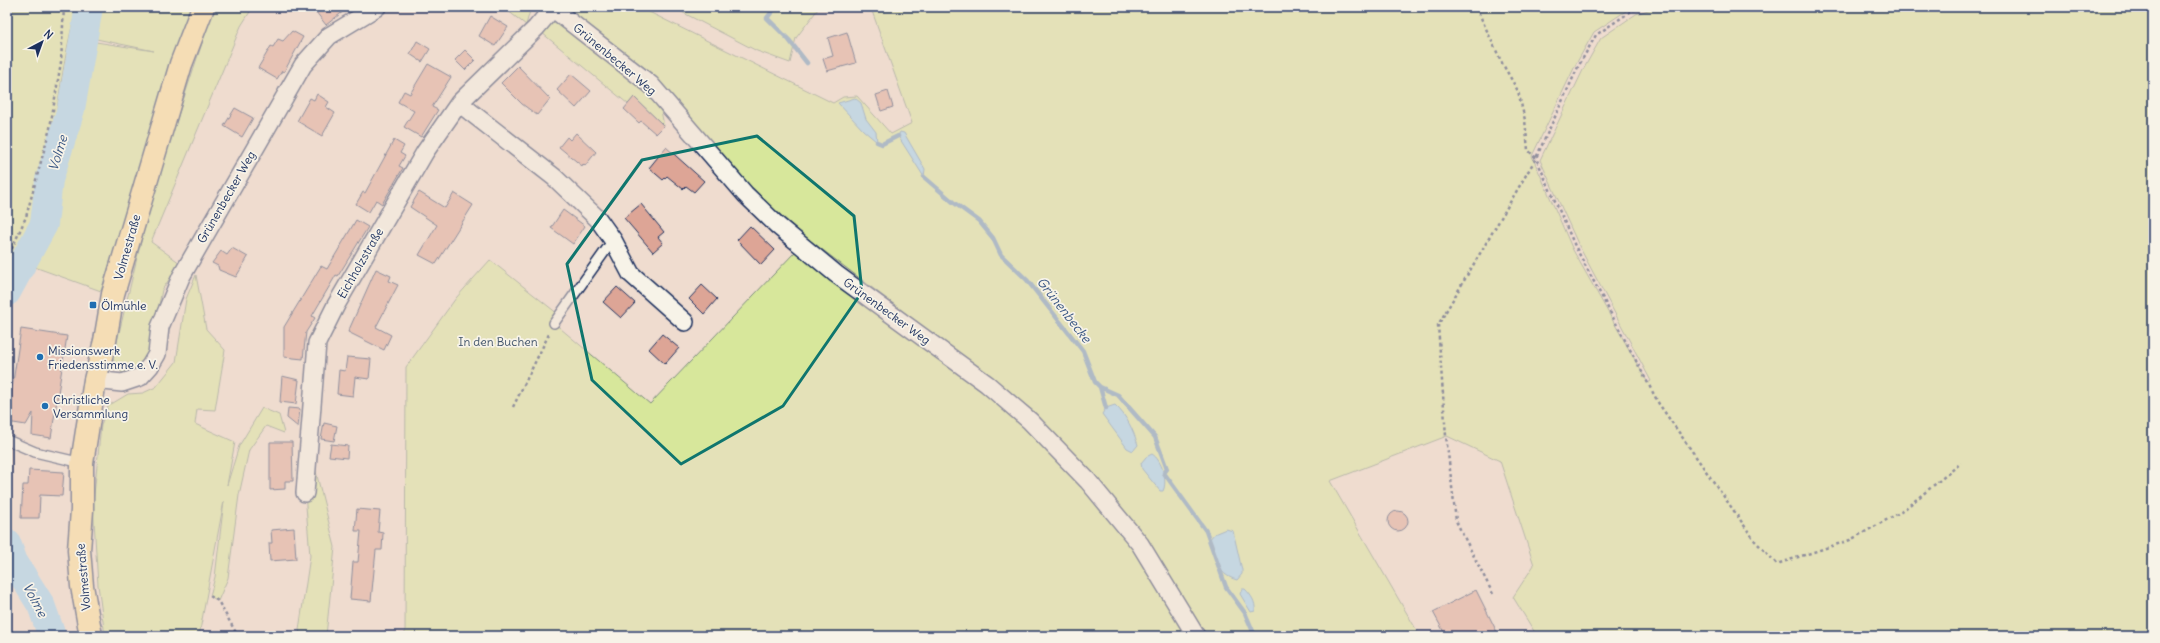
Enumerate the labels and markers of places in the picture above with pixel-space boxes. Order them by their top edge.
place label: Ölmühle [101,298,147,313]
marker: Ölmühle [88,300,98,310]
place label: Missionswerk Friedensstimme e. V. [48,343,158,372]
marker: Missionswerk Friedensstimme e. V. [35,352,45,362]
place label: Christliche Versammlung [53,392,128,421]
marker: Christliche Versammlung [40,401,50,411]

